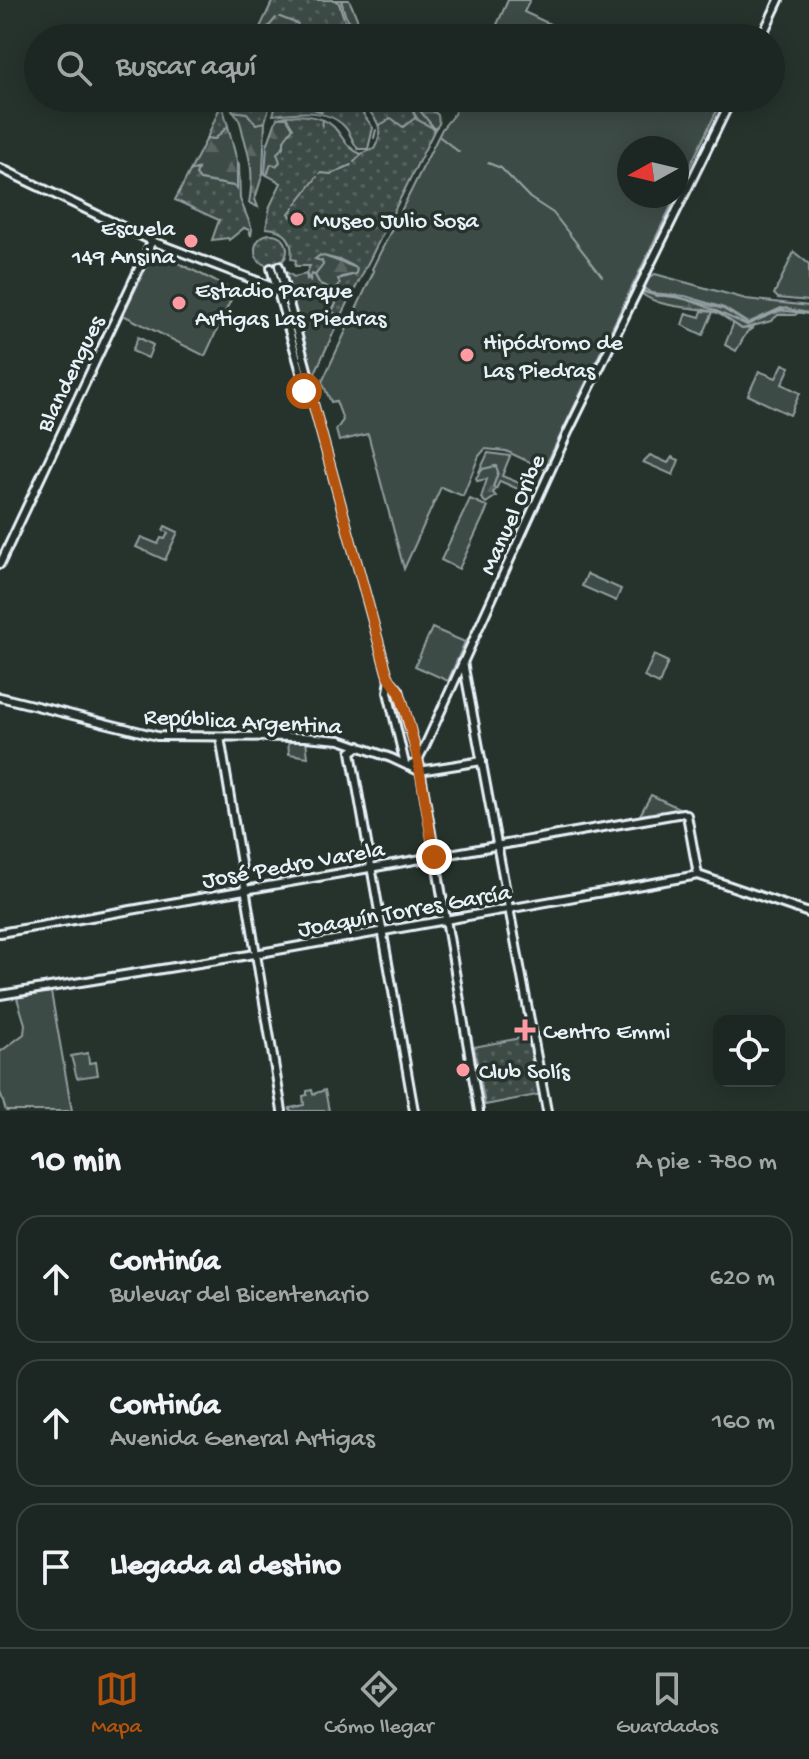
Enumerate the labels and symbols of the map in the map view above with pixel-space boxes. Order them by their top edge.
north arrow [617,136,689,208]
place label: Museo Julio Sosa [313,208,479,237]
marker: Museo Julio Sosa [288,210,306,228]
place label: Escuela 149 Ansina [71,216,176,273]
marker: Escuela 149 Ansina [182,232,200,250]
place label: Estadio Parque Artigas Las Piedras [195,278,387,335]
marker: Estadio Parque Artigas Las Piedras [170,294,188,312]
street label: Blandengues [31,310,113,439]
place label: Hipódromo de Las Piedras [483,330,623,387]
marker: Hipódromo de Las Piedras [458,346,476,364]
route start [286,373,322,409]
street label: Manuel Oribe [475,450,554,580]
street label: República Argentina [143,704,343,743]
street label: José Pedro Varela [200,836,388,897]
route end [416,839,452,875]
street label: Joaquín Torres García [296,879,514,945]
marker: Centro Emmi [514,1019,536,1041]
place label: Centro Emmi [543,1019,670,1048]
place label: Club Solís [479,1059,571,1088]
marker: Club Solís [454,1061,472,1079]

